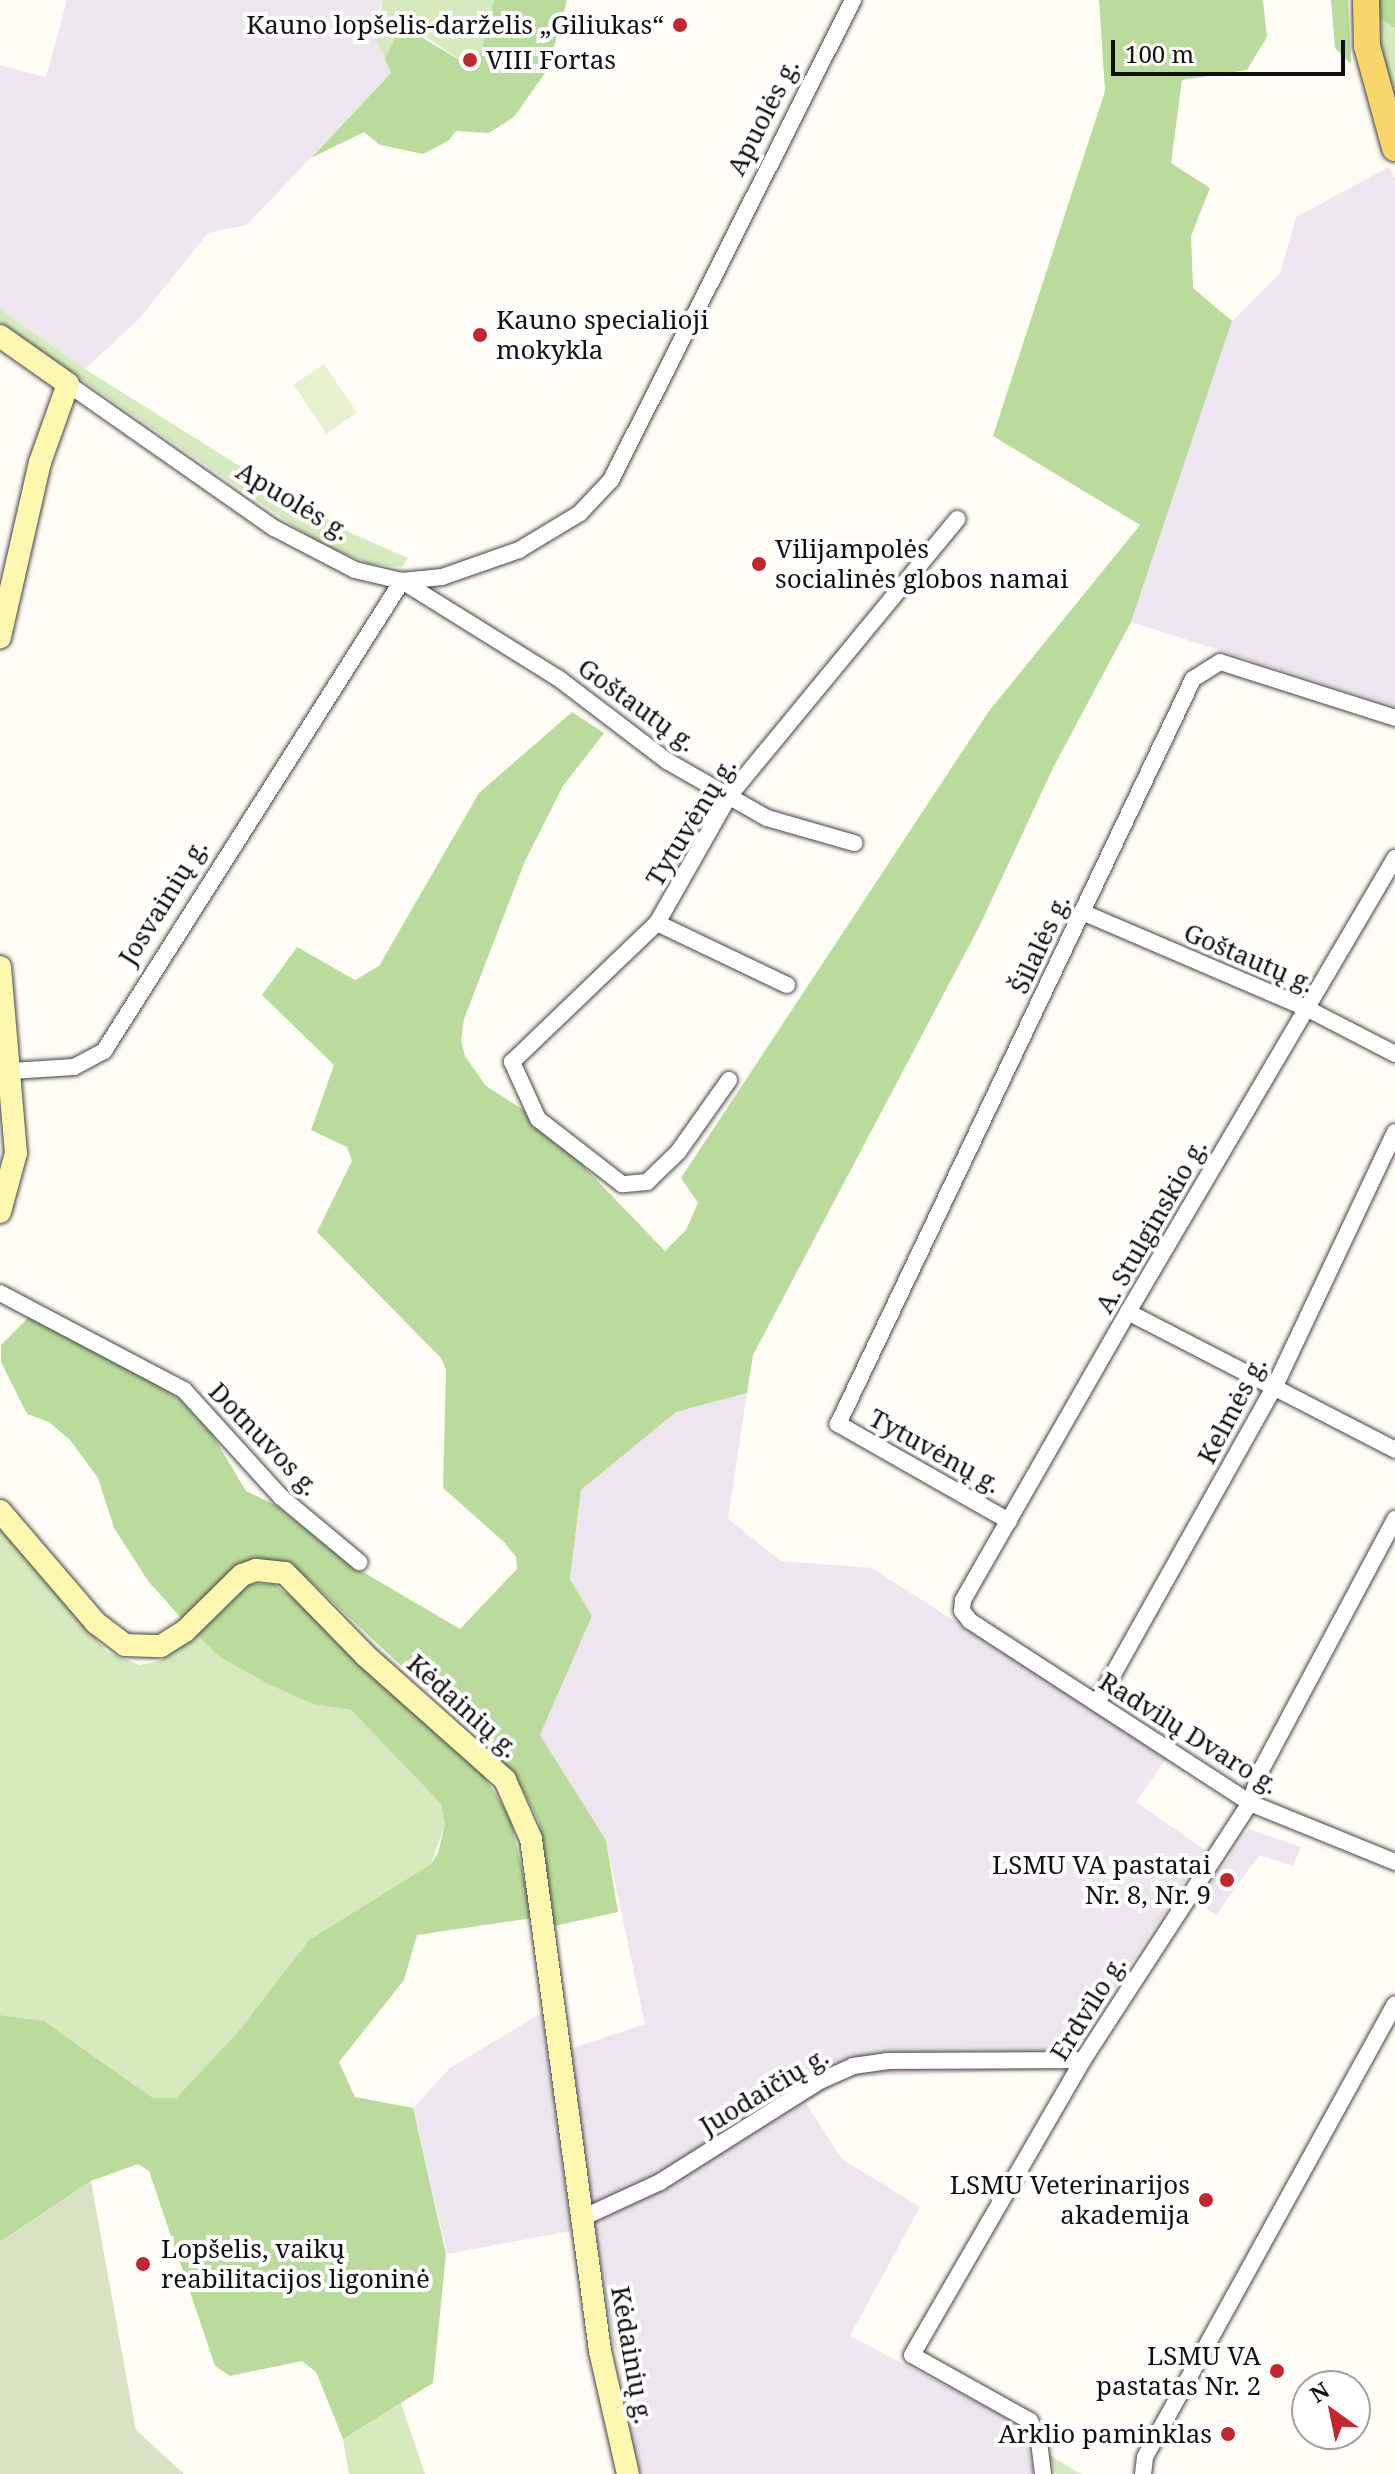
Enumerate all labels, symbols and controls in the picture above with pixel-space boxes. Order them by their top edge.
place label: Kauno lopšelis-darželis „Giliukas“ [246,9,664,41]
marker: Kauno lopšelis-darželis „Giliukas“ [671,16,689,34]
scale bar [1115,24,1349,74]
text: 100 m [1125,37,1194,70]
place label: VIII Fortas [486,44,616,76]
marker: VIII Fortas [461,51,479,69]
street label: Apuolės g. [720,53,806,181]
place label: Kauno specialioji mokykla [496,304,709,366]
marker: Kauno specialioji mokykla [471,326,489,344]
street label: Apuolės g. [231,455,355,547]
place label: Vilijampolės socialinės globos namai [775,533,1068,594]
marker: Vilijampolės socialinės globos namai [750,555,768,573]
street label: Goštautų g. [572,652,702,758]
street label: Tytuvėnų g. [639,752,743,892]
street label: Josvainių g. [112,833,214,971]
street label: Šilalės g. [1003,889,1077,999]
street label: Goštautų g. [1179,917,1319,999]
street label: A. Stulginskio g. [1088,1133,1214,1319]
street label: Kelmės g. [1191,1351,1273,1469]
street label: Dotnuvos g. [202,1376,326,1502]
street label: Tytuvėnų g. [864,1402,1006,1500]
street label: Kėdainių g. [401,1648,525,1764]
street label: Radvilų Dvaro g. [1094,1665,1284,1801]
place label: LSMU VA pastatai Nr. 8, Nr. 9 [992,1849,1211,1910]
marker: LSMU VA pastatai Nr. 8, Nr. 9 [1218,1871,1236,1889]
street label: Erdvilo g. [1043,1950,1133,2066]
street label: Juodaičių g. [694,2040,834,2142]
place label: LSMU Veterinarijos akademija [950,2169,1190,2230]
marker: LSMU Veterinarijos akademija [1197,2191,1215,2209]
place label: Lopšelis, vaikų reabilitacijos ligoninė [161,2233,430,2294]
marker: Lopšelis, vaikų reabilitacijos ligoninė [132,2253,154,2275]
street label: Kėdainių g. [605,2284,659,2426]
place label: LSMU VA pastatas Nr. 2 [1096,2340,1261,2402]
marker: LSMU VA pastatas Nr. 2 [1268,2362,1286,2380]
north arrow [1291,2370,1371,2450]
text: N [1304,2374,1334,2409]
place label: Arklio paminklas [998,2418,1212,2450]
marker: Arklio paminklas [1219,2425,1237,2443]

